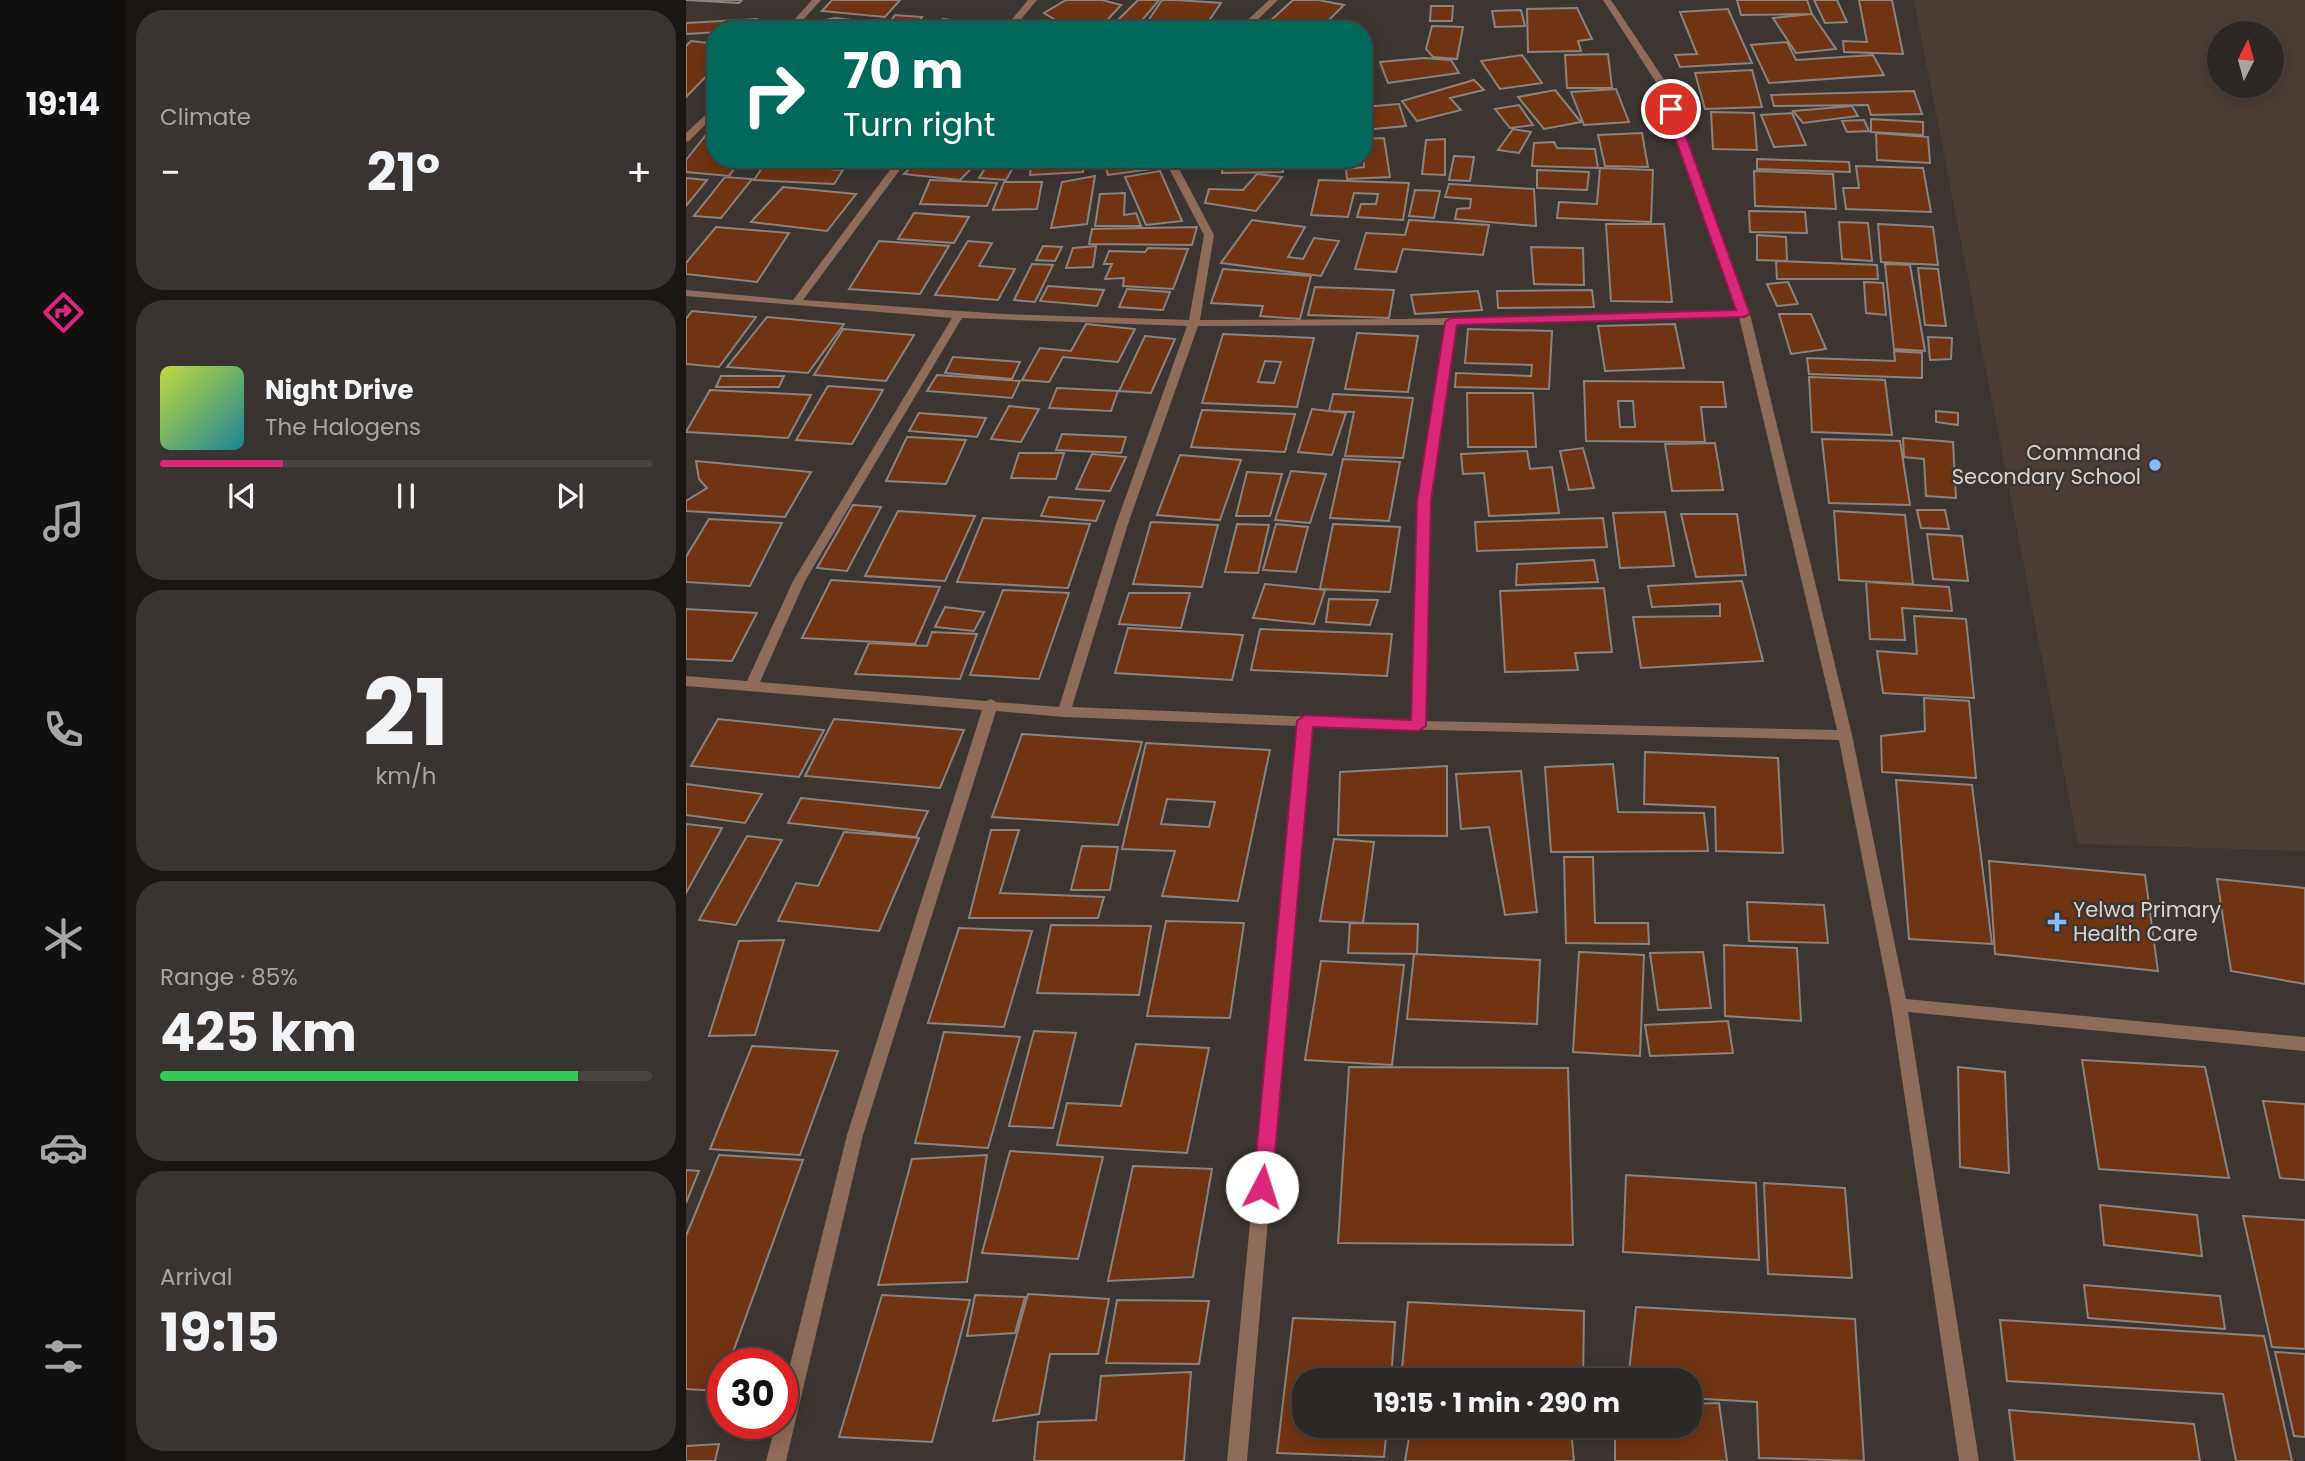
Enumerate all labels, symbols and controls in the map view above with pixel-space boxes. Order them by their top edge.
north arrow [2207,21,2284,98]
map controls [2207,21,2284,98]
text: 70 m [843,37,963,105]
icon: right [728,49,819,140]
pin [1641,79,1701,139]
text: 19:14 [26,81,100,126]
icon: arrive [1652,90,1690,128]
text: Climate [160,101,251,133]
text: Turn right [843,102,995,147]
text: 21° [367,136,440,209]
text: − [160,146,181,199]
text: + [626,146,652,199]
icon: directions [39,288,88,337]
text: Night Drive [265,372,413,408]
text: The Halogens [265,411,421,443]
place label: Command Secondary School [1952,438,2141,491]
marker: Command Secondary School [2147,457,2163,473]
icon: previous [223,477,261,515]
icon: pause [387,477,425,515]
icon: next [551,477,589,515]
icon: music [39,497,88,546]
text: 21 [363,649,449,777]
icon: phone [39,705,88,754]
text: km/h [375,760,437,792]
place label: Yelwa Primary Health Care [2073,895,2221,948]
marker: Yelwa Primary Health Care [2047,912,2067,932]
icon: climate [39,914,88,963]
text: Range · 85% [160,961,298,993]
text: 425 km [160,996,357,1069]
icon: car [39,1123,88,1172]
position arrow [1225,1150,1299,1224]
text: Arrival [160,1261,232,1293]
text: 19:15 [160,1296,280,1369]
icon: filters [39,1332,88,1381]
speed limit sign: 30 [707,1348,798,1439]
text: 19:15 · 1 min · 290 m [1374,1385,1620,1421]

